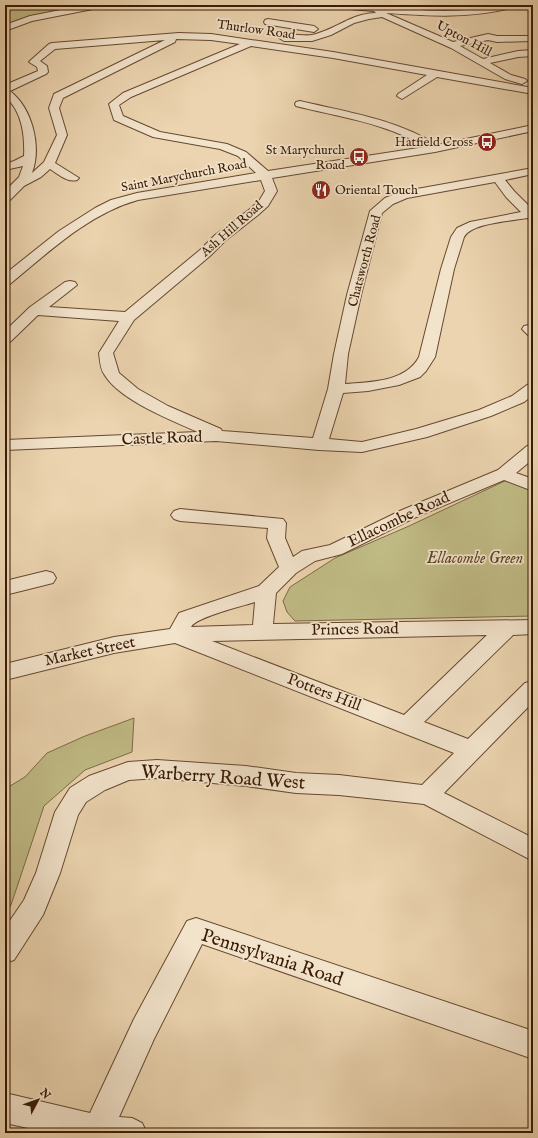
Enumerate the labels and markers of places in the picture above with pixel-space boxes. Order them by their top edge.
bus stop icon: Hatfield Cross [476,131,498,153]
place label: Hatfield Cross [395,134,473,151]
place label: St Marychurch Road [266,142,345,174]
bus stop icon: St Marychurch Road [348,146,370,168]
restaurant icon: Oriental Touch [310,179,332,201]
place label: Oriental Touch [335,182,418,199]

